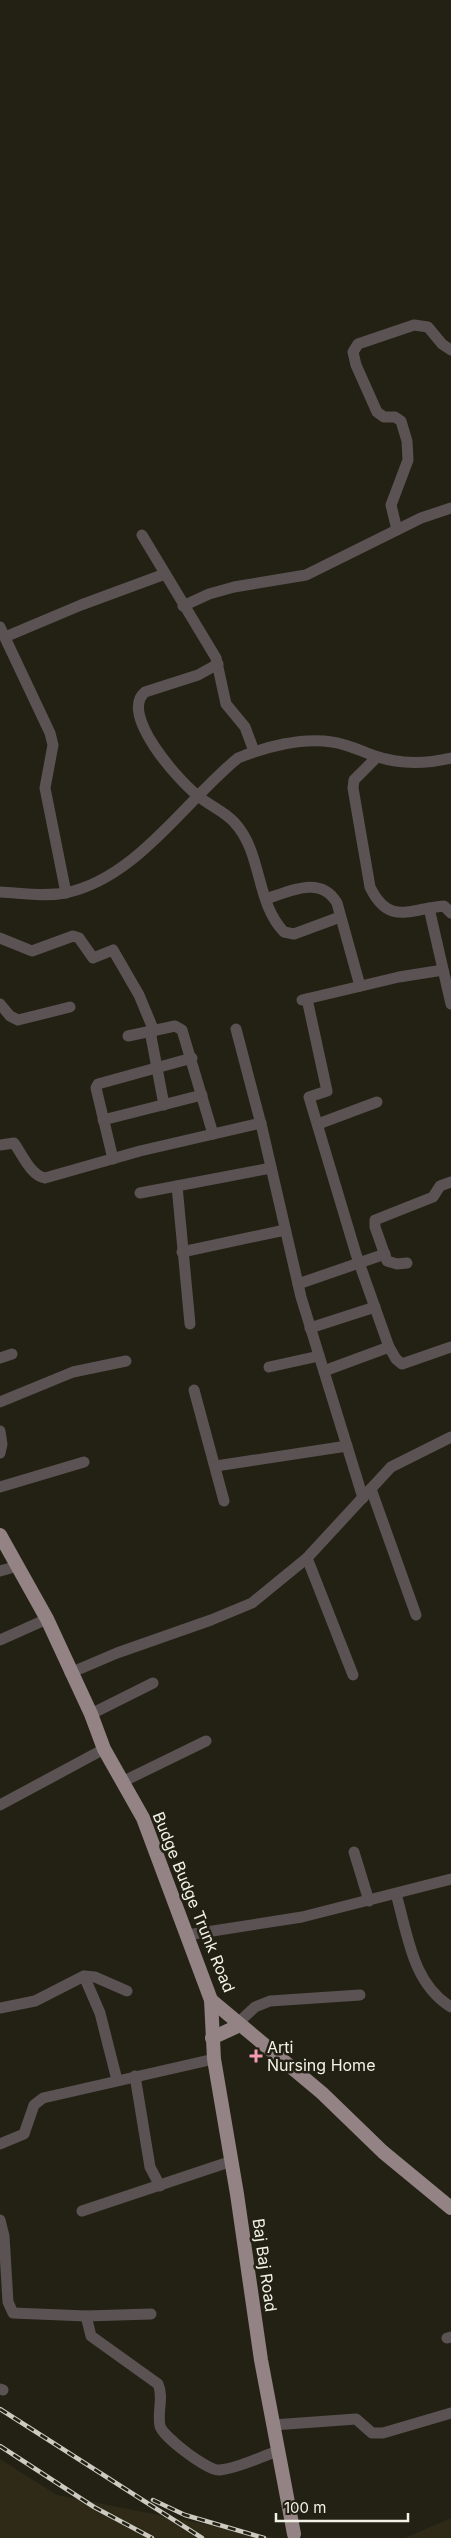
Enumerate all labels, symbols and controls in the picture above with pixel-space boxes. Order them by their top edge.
street label: Budge Budge Trunk Road [149,1809,239,1995]
place label: Arti Nursing Home [267,2037,375,2075]
marker: Arti Nursing Home [249,2049,263,2063]
street label: Baj Baj Road [249,2217,281,2313]
scale bar [276,2490,408,2522]
text: 100 m [284,2498,326,2517]

